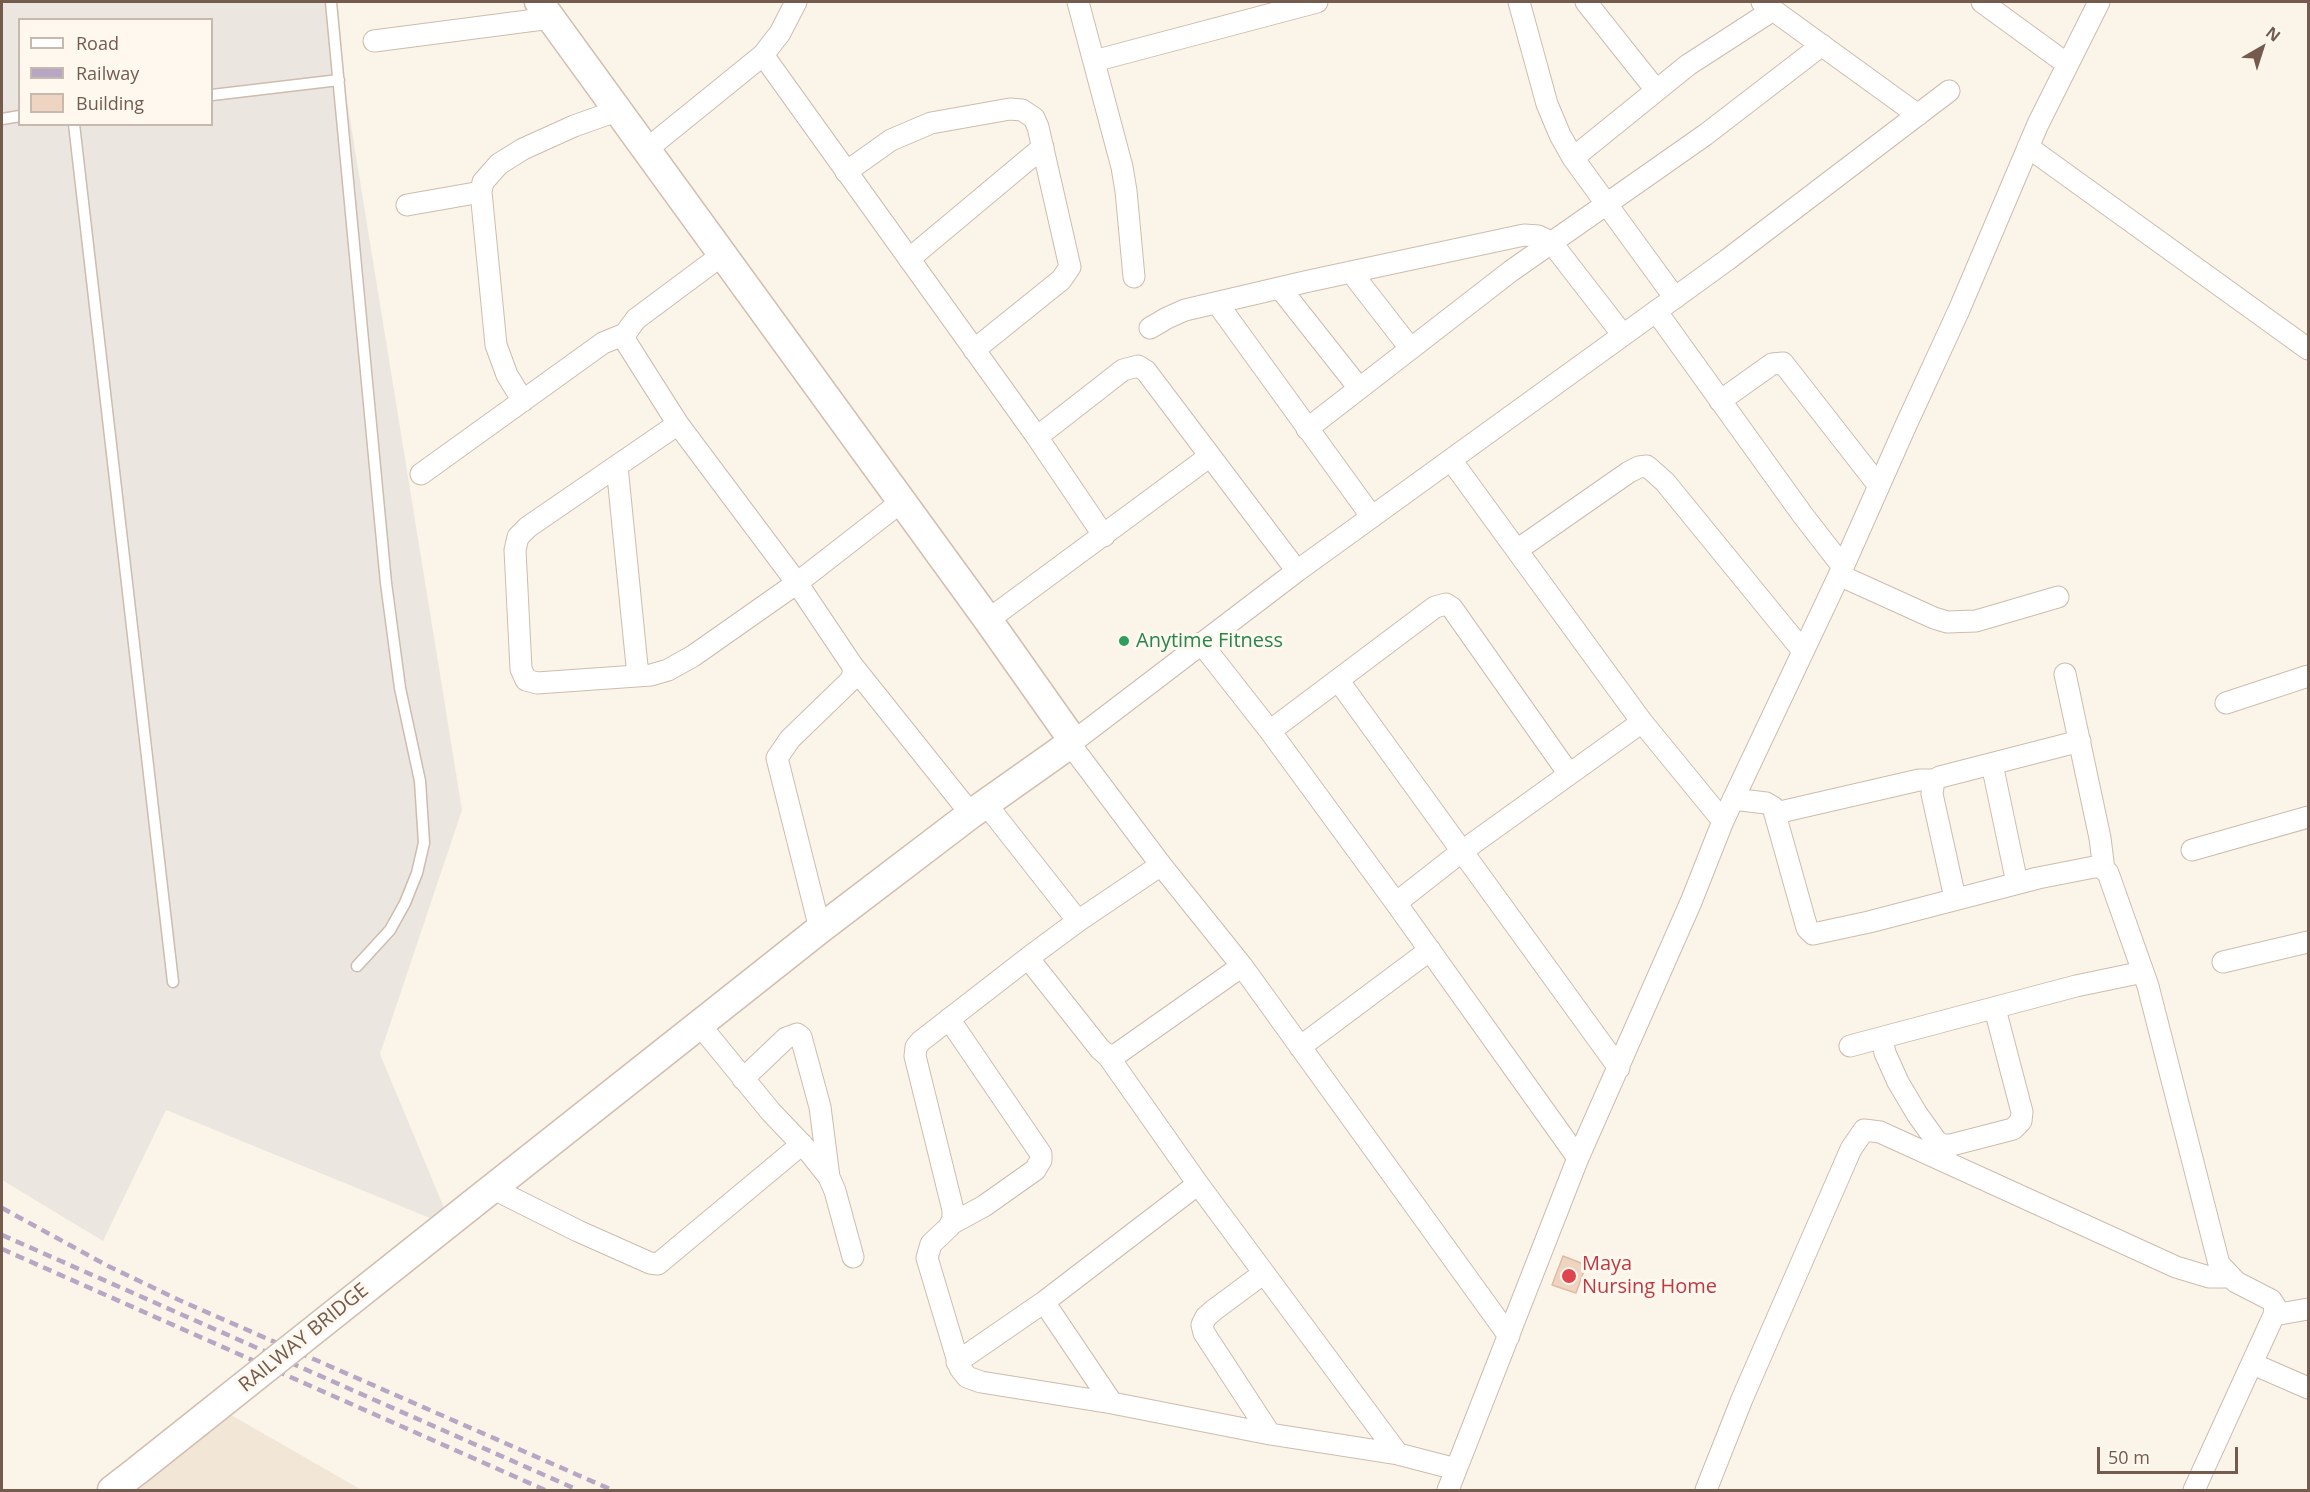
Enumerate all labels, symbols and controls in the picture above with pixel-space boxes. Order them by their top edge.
legend [18,18,213,126]
north arrow [2232,18,2292,78]
text: N [2261,21,2285,47]
text: Road [76,31,119,55]
text: Railway [76,61,139,85]
text: Building [76,91,144,115]
place label: Anytime Fitness [1136,629,1283,653]
marker: Anytime Fitness [1117,634,1131,648]
place label: Maya Nursing Home [1582,1252,1717,1299]
marker: Maya Nursing Home [1560,1267,1578,1285]
street label: RAILWAY BRIDGE [234,1278,374,1398]
scale bar [2100,1435,2241,1473]
text: 50 m [2108,1445,2150,1469]

